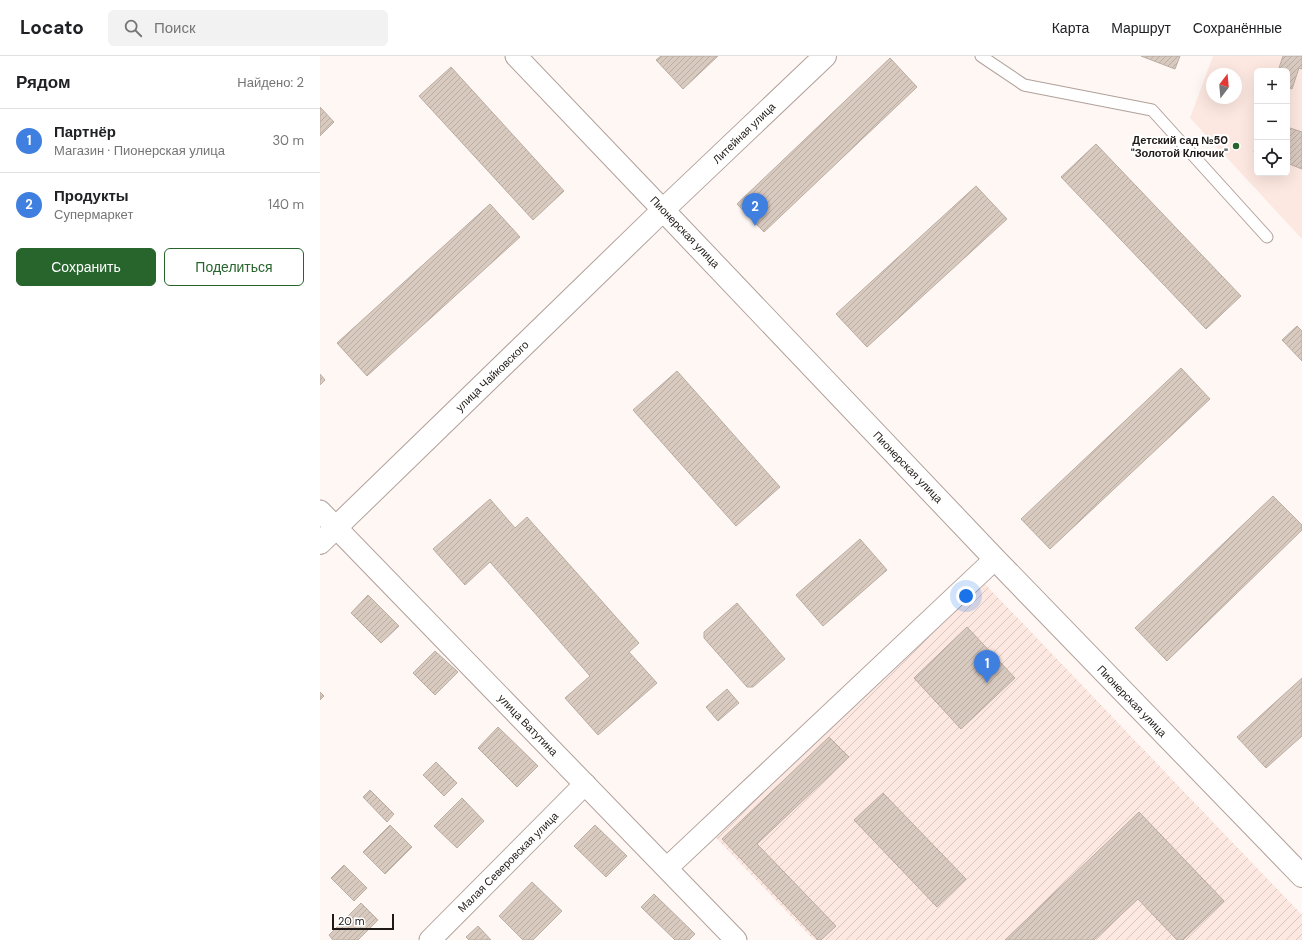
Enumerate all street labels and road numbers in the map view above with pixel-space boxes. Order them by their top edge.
street label: Литейная улица [710,99,779,166]
street label: Пионерская улица [647,193,723,271]
street label: улица Чайковского [453,338,531,414]
street label: Пионерская улица [870,428,946,506]
street label: Пионерская улица [1094,662,1170,740]
street label: улица Ватутина [495,691,562,759]
street label: Малая Северовская улица [455,808,562,915]

